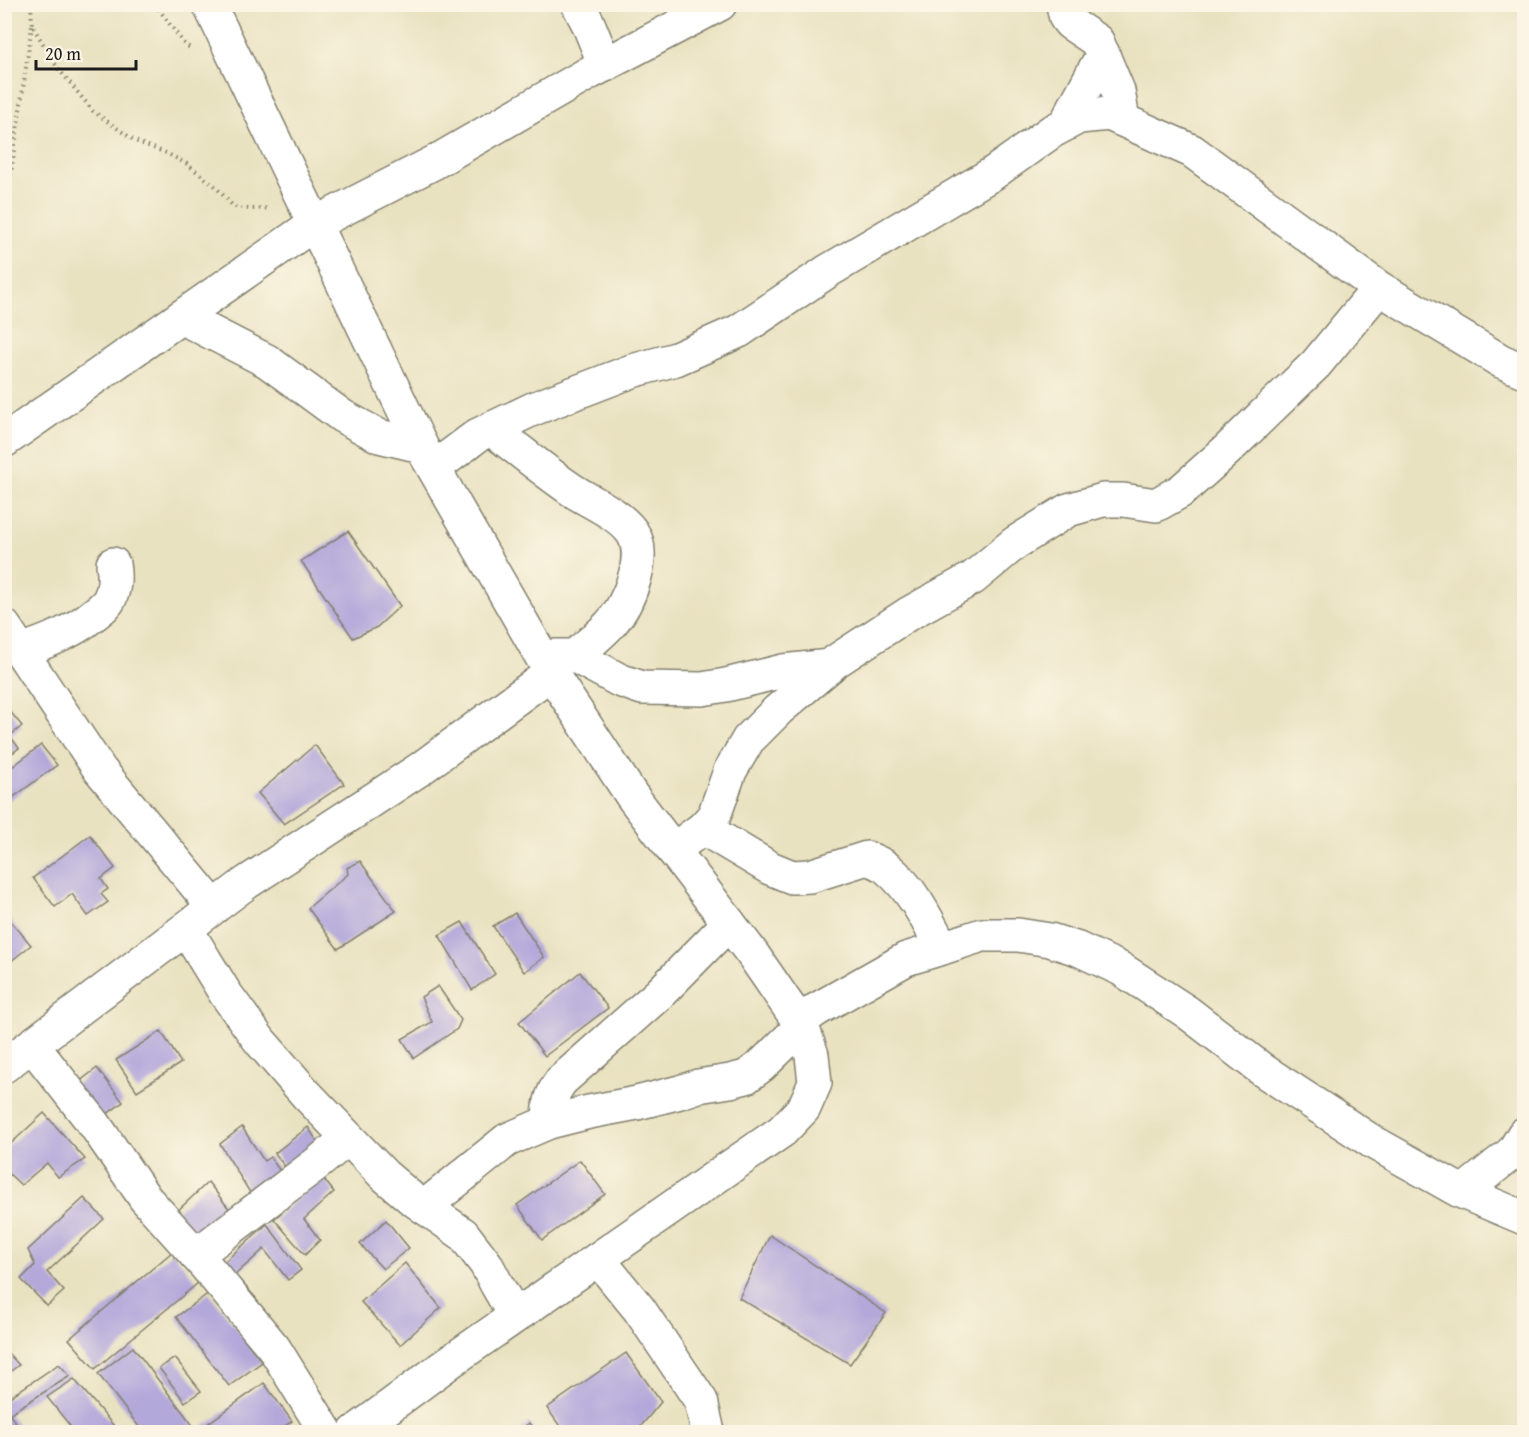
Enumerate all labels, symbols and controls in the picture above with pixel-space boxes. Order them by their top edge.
scale bar [36,33,136,71]
text: 20 m [45,40,81,67]

